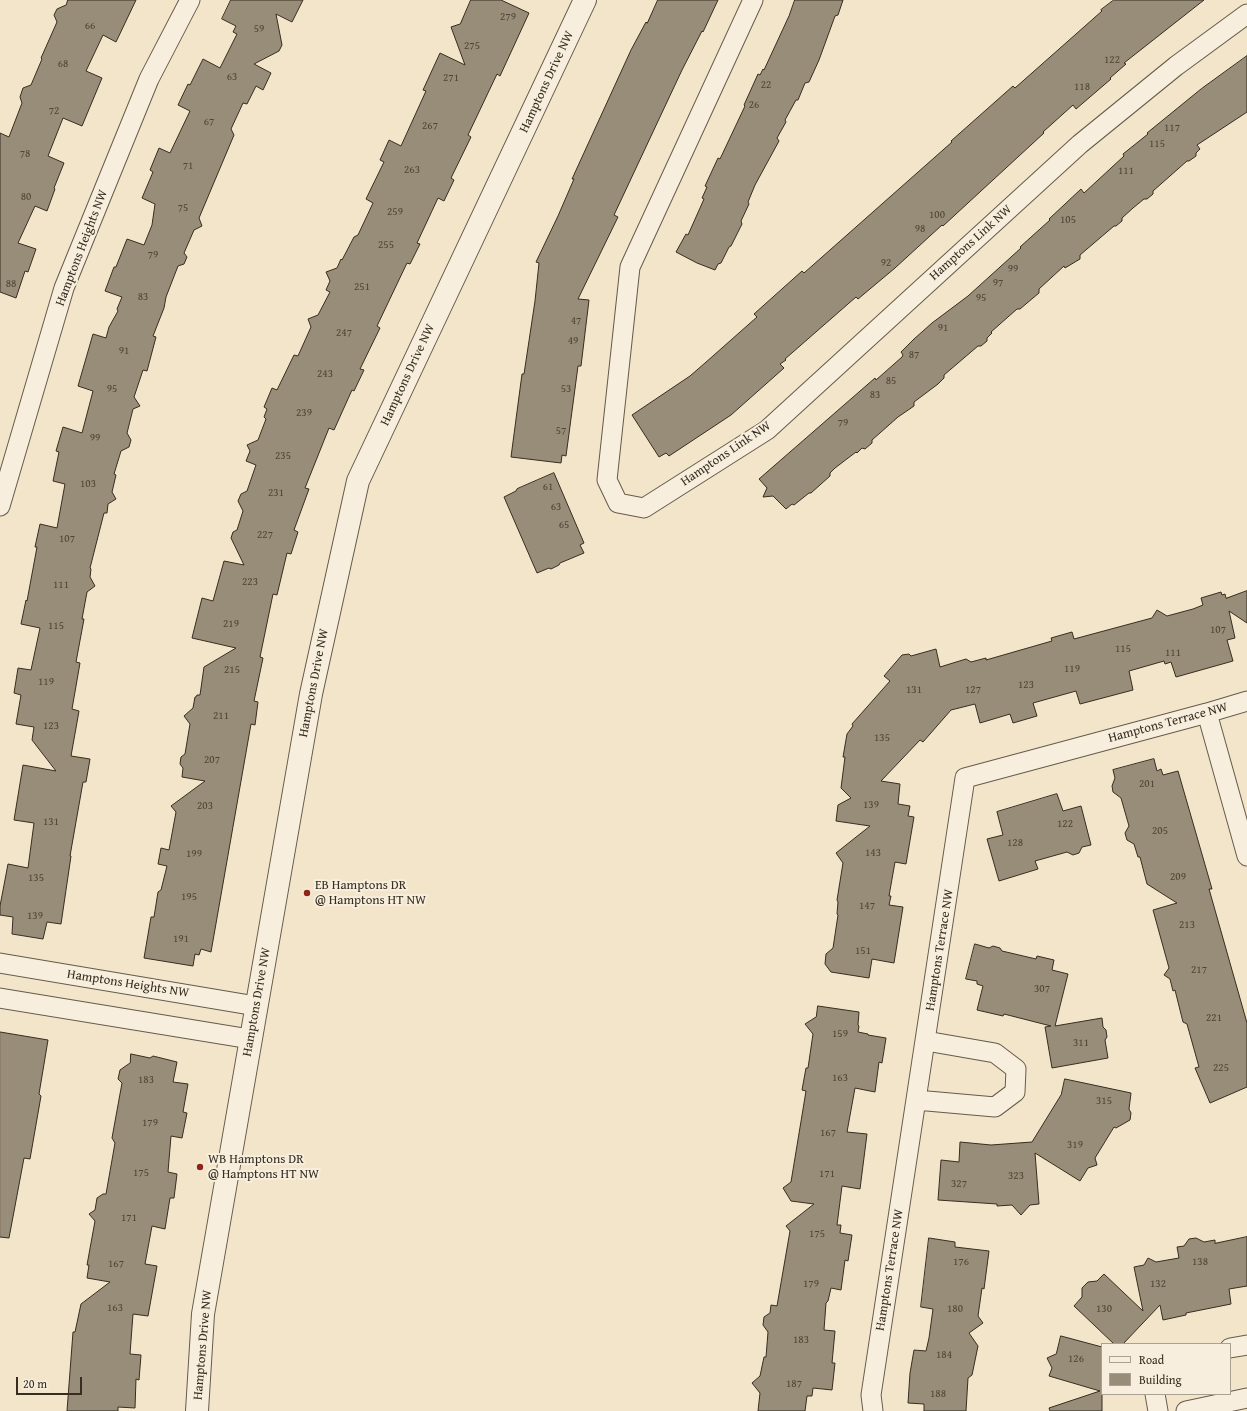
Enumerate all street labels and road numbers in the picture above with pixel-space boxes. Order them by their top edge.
street label: Hamptons Drive NW [517,29,577,135]
street label: Hamptons Heights NW [53,188,111,308]
street label: Hamptons Link NW [927,202,1015,284]
street label: Hamptons Drive NW [378,322,438,428]
street label: Hamptons Link NW [678,418,774,490]
street label: Hamptons Drive NW [296,627,332,739]
street label: Hamptons Terrace NW [1107,700,1229,746]
street label: Hamptons Terrace NW [923,888,957,1012]
street label: Hamptons Drive NW [240,946,274,1058]
street label: Hamptons Heights NW [66,967,190,1001]
street label: Hamptons Terrace NW [873,1208,907,1332]
street label: Hamptons Drive NW [190,1289,216,1401]

